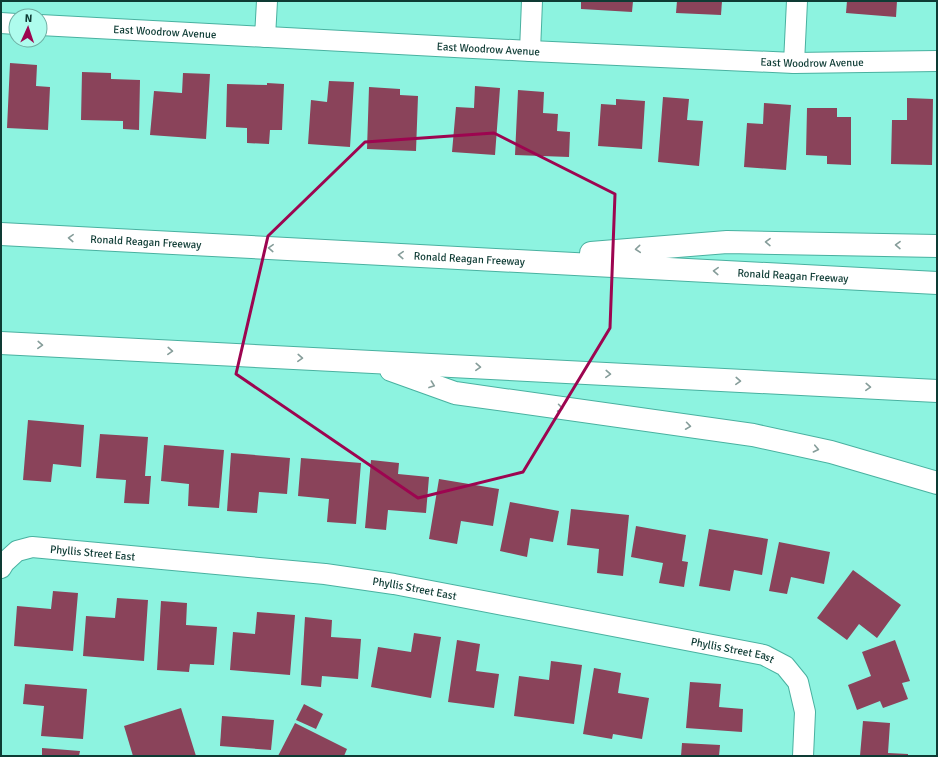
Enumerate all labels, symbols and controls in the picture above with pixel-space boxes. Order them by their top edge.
north arrow [8,8,48,48]
text: N [24,12,33,25]
street label: East Woodrow Avenue [113,23,217,41]
street label: East Woodrow Avenue [436,40,540,58]
street label: East Woodrow Avenue [760,55,864,70]
one-way arrow [68,233,74,242]
street label: Ronald Reagan Freeway [90,233,203,252]
one-way arrow [765,238,771,247]
one-way arrow [895,241,901,249]
one-way arrow [268,244,274,252]
one-way arrow [635,245,641,254]
one-way arrow [398,250,404,259]
street label: Ronald Reagan Freeway [413,250,526,268]
one-way arrow [713,267,719,275]
street label: Ronald Reagan Freeway [737,267,850,285]
one-way arrow [37,340,43,349]
one-way arrow [167,347,173,356]
one-way arrow [297,354,303,363]
one-way arrow [475,363,481,372]
one-way arrow [605,370,611,378]
one-way arrow [735,376,741,385]
one-way arrow [429,380,436,388]
one-way arrow [865,383,871,392]
one-way arrow [557,403,563,412]
one-way arrow [685,421,691,430]
one-way arrow [813,444,819,452]
street label: Phyllis Street East [50,543,136,563]
street label: Phyllis Street East [372,575,458,603]
street label: Phyllis Street East [690,635,777,666]

